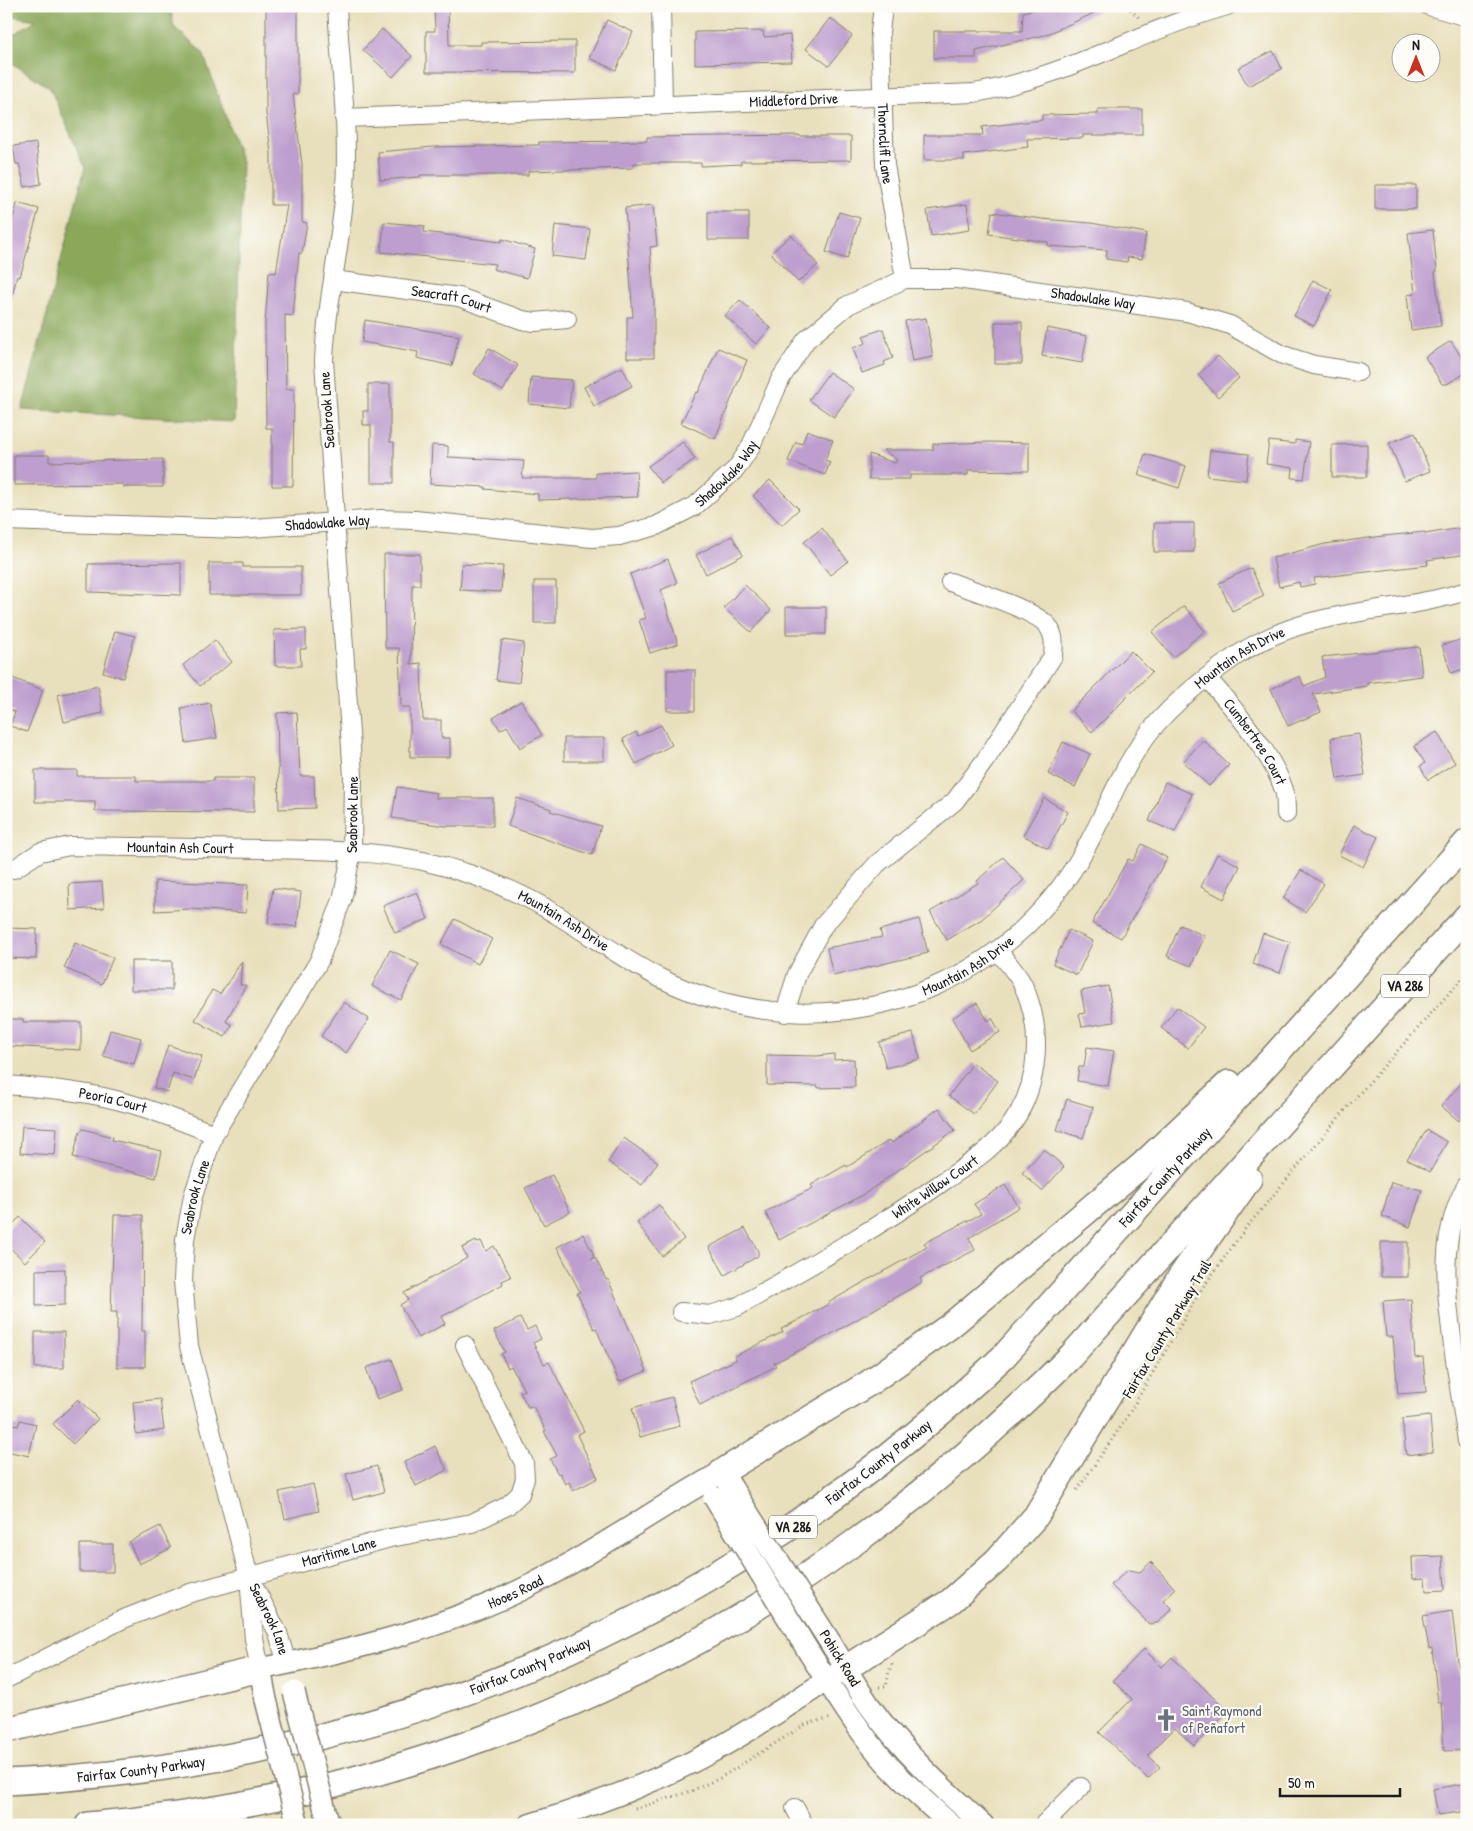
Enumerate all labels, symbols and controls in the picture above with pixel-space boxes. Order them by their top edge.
north arrow [1390,32,1440,82]
text: N [1412,35,1420,54]
street label: Middleford Drive [749,87,838,112]
street label: Thorncliff Lane [873,103,899,186]
street label: Seacraft Court [410,280,495,318]
street label: Shadowlake Way [1050,282,1137,314]
street label: Seabrook Lane [313,371,340,449]
street label: Shadowlake Way [690,437,762,512]
street label: Shadowlake Way [284,509,371,536]
street label: Mountain Ash Drive [1189,621,1288,693]
street label: Cumbertree Court [1219,694,1292,789]
street label: Seabrook Lane [341,776,363,853]
street label: Mountain Ash Court [127,836,234,859]
street label: Mountain Ash Drive [515,884,614,956]
street label: Mountain Ash Drive [919,930,1018,1000]
road number: VA 286 [1381,974,1429,998]
street label: Peoria Court [78,1082,150,1118]
street label: Fairfax County Parkway [1113,1122,1216,1232]
street label: White Willow Court [888,1149,983,1223]
street label: Seabrook Lane [175,1157,215,1236]
street label: Fairfax County Parkway Trail [1116,1256,1216,1403]
street label: Fairfax County Parkway [820,1414,936,1510]
road number: VA 286 [769,1515,817,1538]
street label: Maritime Lane [299,1531,379,1572]
street label: Hooes Road [484,1570,547,1614]
street label: Seabrook Lane [244,1580,295,1657]
street label: Pohick Road [815,1625,866,1690]
street label: Fairfax County Parkway [466,1631,594,1700]
place label: Saint Raymond of Peñafort [1182,1700,1262,1738]
church icon: Saint Raymond of Peñafort [1153,1707,1179,1733]
street label: Fairfax County Parkway [76,1750,207,1787]
scale bar [1280,1766,1400,1798]
text: 50 m [1288,1772,1315,1793]

